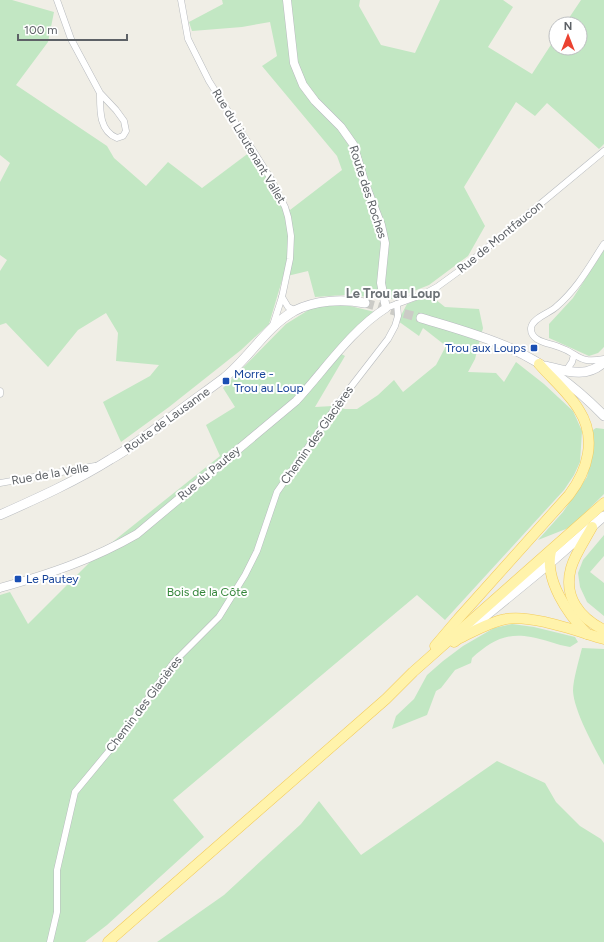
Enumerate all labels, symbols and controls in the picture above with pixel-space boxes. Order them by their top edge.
scale bar [18,16,127,42]
north arrow [548,16,588,56]
text: N [564,20,572,33]
text: 100 m [24,23,58,37]
street label: Rue du Lieutenant Vallet [209,86,289,206]
street label: Route des Roches [346,144,390,241]
street label: Rue de Montfaucon [454,198,546,276]
district label: Le Trou au Loup [346,286,440,301]
place label: Trou aux Loups [445,341,526,355]
marker: Trou aux Loups [529,343,539,353]
place label: Morre - Trou au Loup [234,367,304,395]
marker: Morre - Trou au Loup [221,376,231,386]
street label: Chemin des Glacières [278,383,356,487]
street label: Route de Lausanne [121,384,213,456]
street label: Rue du Pautey [175,442,244,503]
street label: Rue de la Velle [10,460,90,488]
place label: Le Pautey [26,572,79,586]
marker: Le Pautey [13,574,23,584]
park label: Bois de la Côte [167,585,248,599]
street label: Chemin des Glacières [103,653,185,755]

